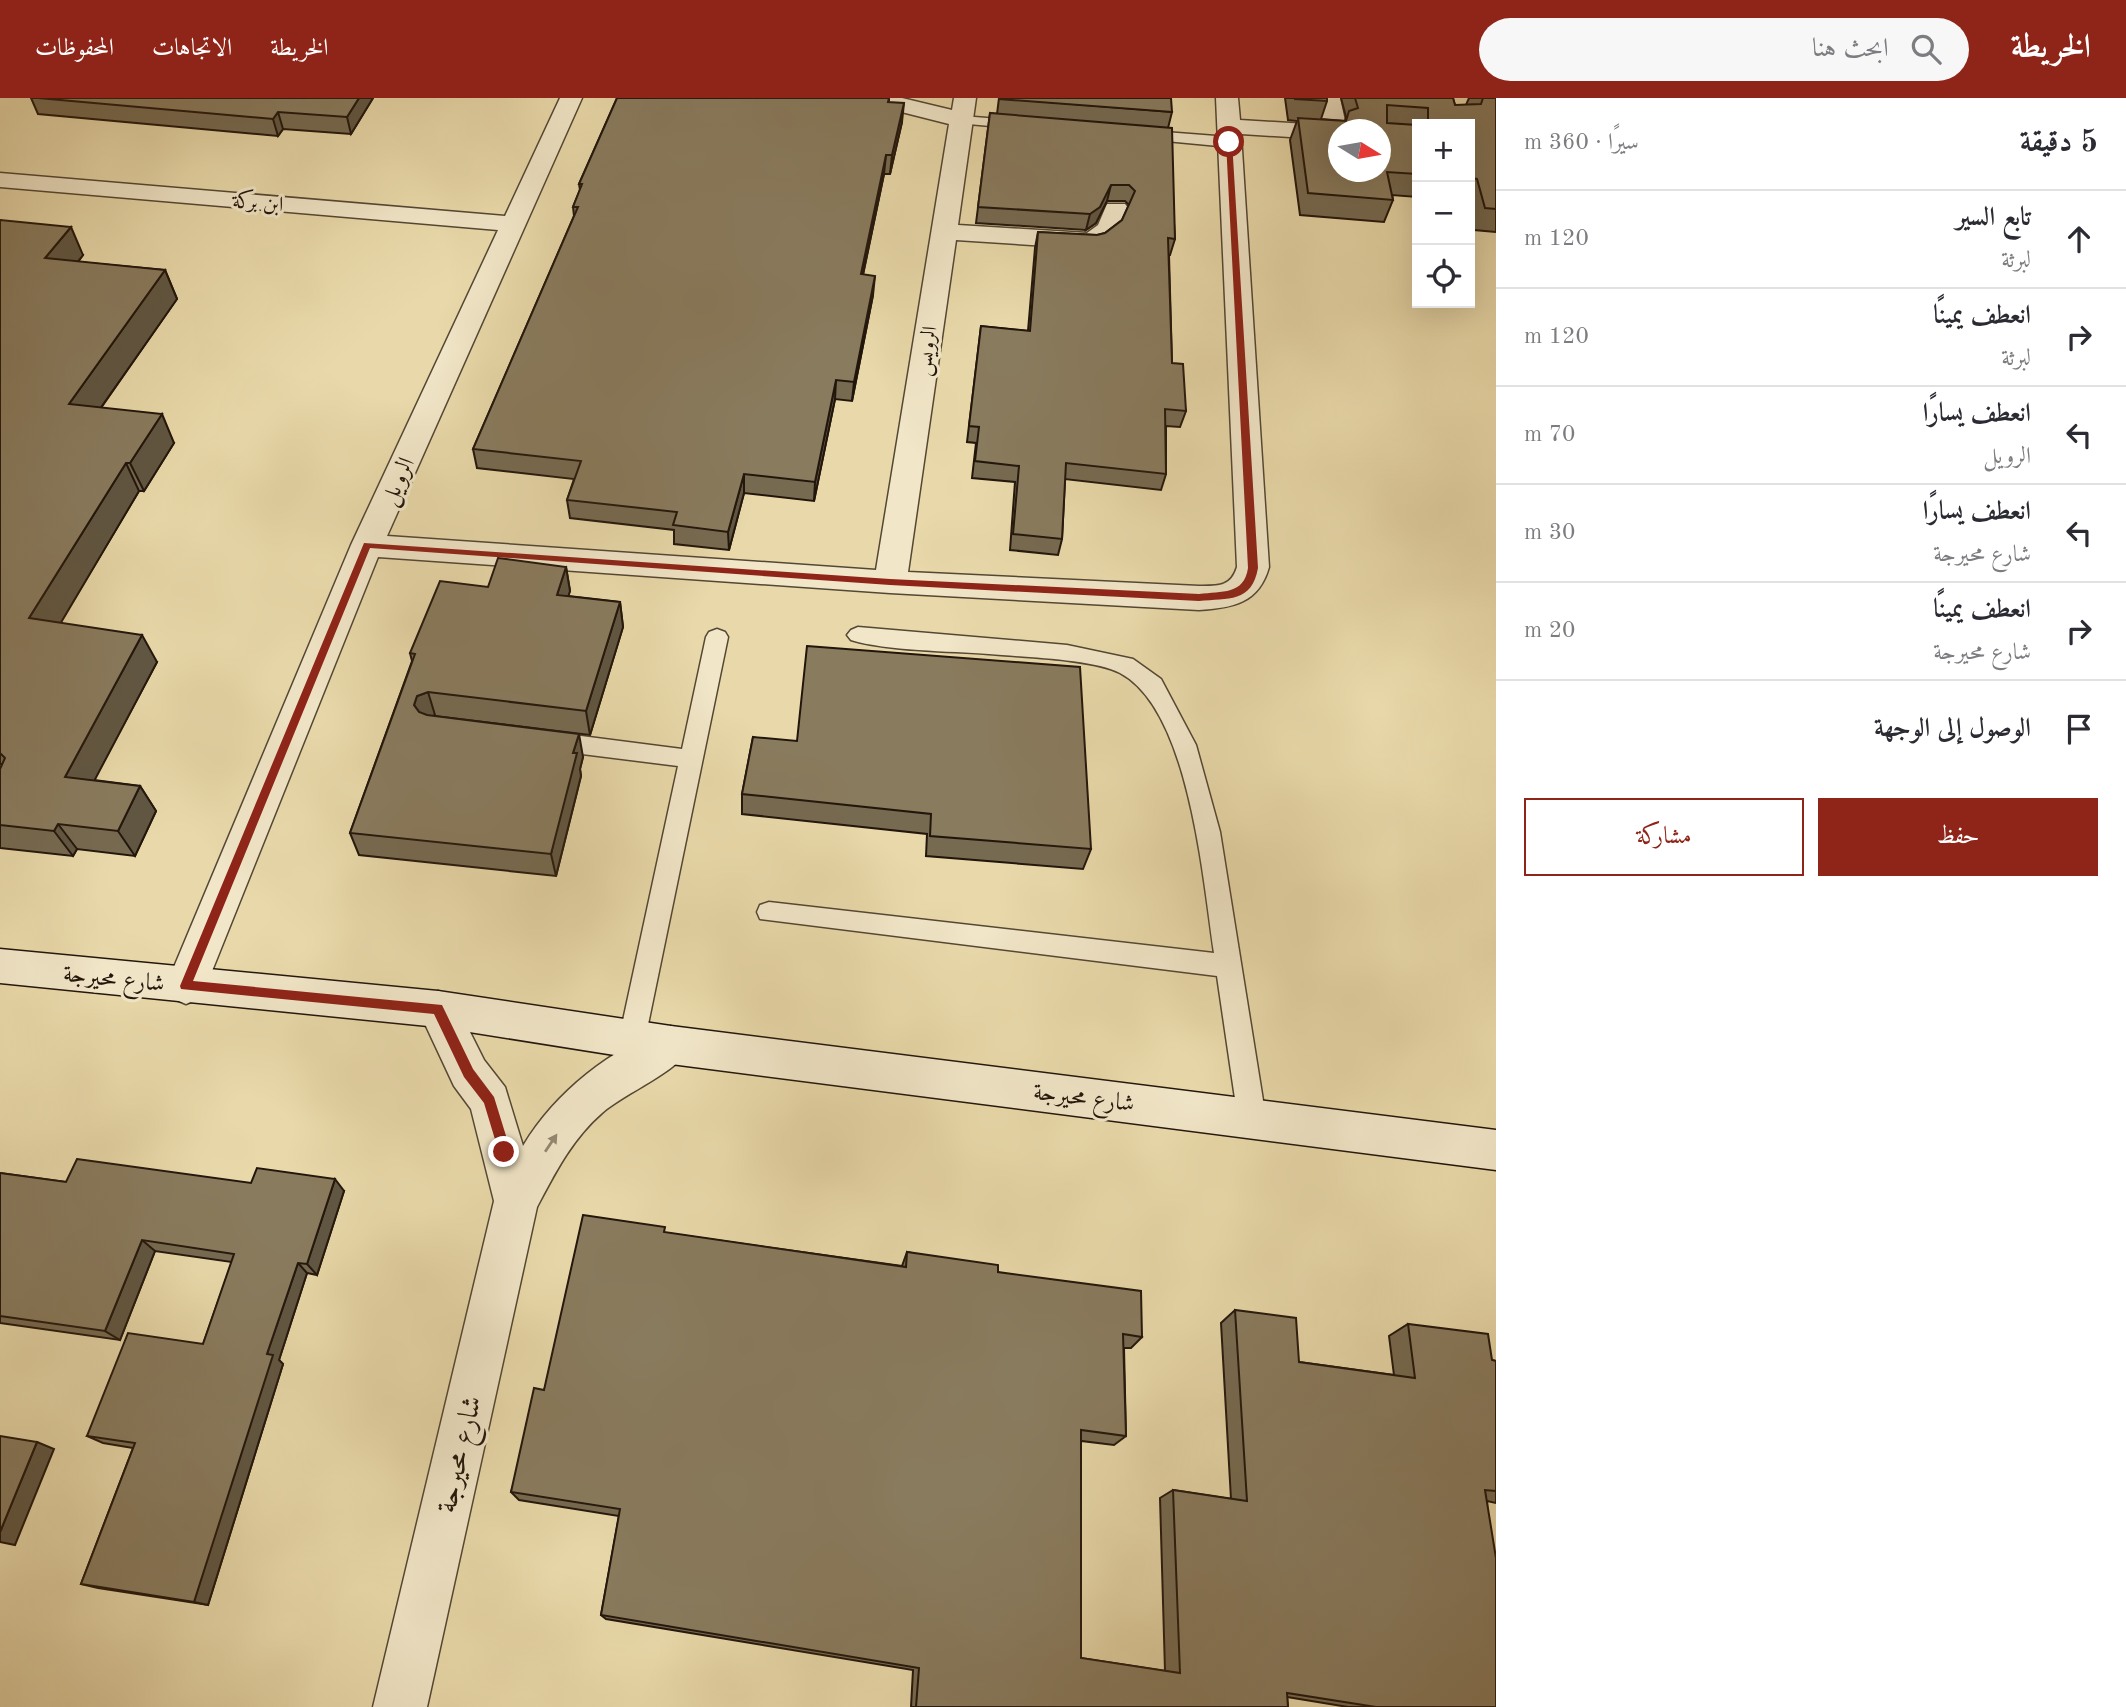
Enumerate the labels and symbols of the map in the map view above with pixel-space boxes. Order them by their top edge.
north arrow [1328,119,1391,182]
route start [1213,126,1244,157]
street label: ابن بركة [230,187,285,216]
street label: الرويس [912,325,944,378]
street label: الرويل [376,454,423,511]
street label: شارع محيرجة [61,963,166,1003]
street label: شارع محيرجة [1031,1081,1136,1123]
one-way arrow [544,1134,558,1152]
route end [488,1136,519,1167]
street label: شارع محيرجة [434,1394,495,1517]

